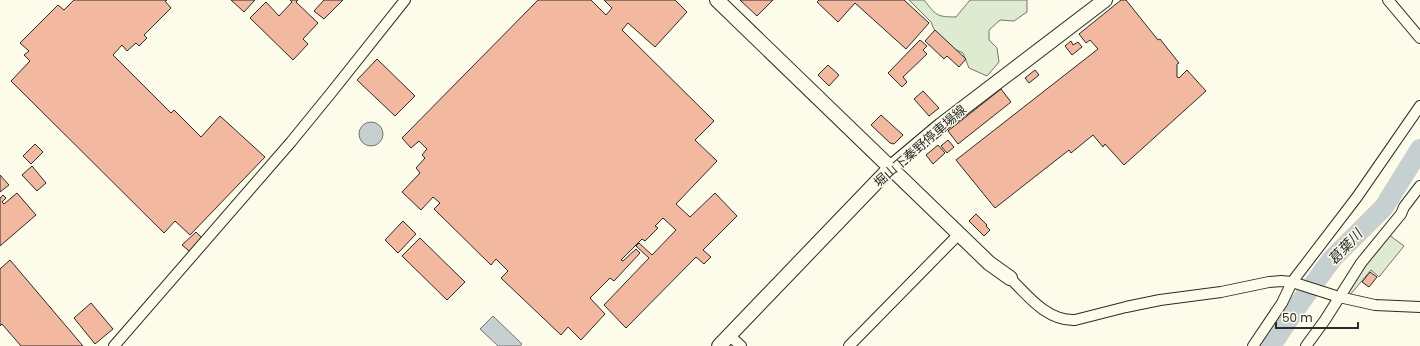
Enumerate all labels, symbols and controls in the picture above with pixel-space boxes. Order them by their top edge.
street label: 堀山下秦野停車場線 [870,100,970,192]
water label: 葛葉川 [1323,223,1368,269]
scale bar [1276,304,1358,330]
text: 50 m [1282,309,1313,326]

